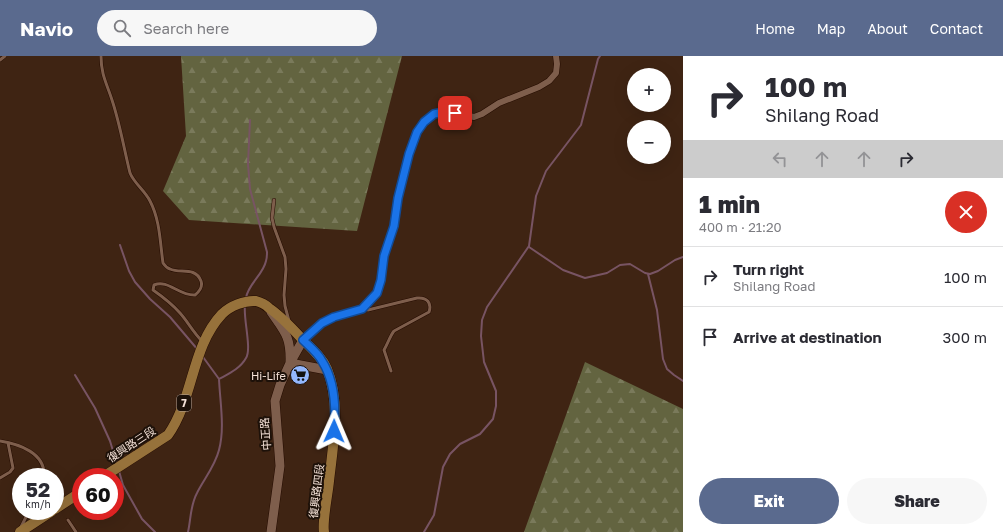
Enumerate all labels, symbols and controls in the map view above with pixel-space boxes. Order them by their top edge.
search box [97,10,377,46]
text: Navio [20,17,73,40]
icon: search [111,17,133,39]
text: Search here [143,19,229,37]
text: Home [755,20,795,37]
text: Map [817,20,845,37]
text: About [867,20,908,37]
text: Contact [930,20,983,37]
map controls [627,68,671,164]
button: + [627,68,671,112]
text: 100 m [765,70,847,103]
icon: right [699,72,751,124]
pin [438,96,472,130]
icon: arrive [444,102,466,124]
text: Shilang Road [765,104,879,126]
button: − [627,120,671,164]
icon: left [769,148,791,170]
icon: ahead [811,148,833,170]
icon: ahead [853,148,875,170]
icon: right [895,148,917,170]
text: 1 min [699,189,760,218]
button: close [945,191,987,233]
text: 400 m · 21:20 [699,219,782,235]
text: Turn right [733,260,804,278]
icon: right [699,266,721,288]
text: 100 m [944,268,987,286]
text: Shilang Road [733,278,815,294]
icon: arrive [699,326,721,348]
text: Arrive at destination [733,328,882,346]
text: 300 m [943,328,987,346]
supermarket icon: Hi-Life [289,364,311,386]
place label: Hi-Life [251,369,286,382]
road number: 7 [177,395,191,411]
position arrow [313,410,355,452]
street label: 中正路 [257,417,273,451]
street label: 復興路三段 [104,424,158,464]
street label: 復興路四段 [306,463,326,519]
speed limit sign: 60 [72,468,124,520]
text: 52 [26,477,50,501]
button: Exit [699,478,839,524]
button: Share [847,478,987,524]
text: km/h [25,498,51,510]

